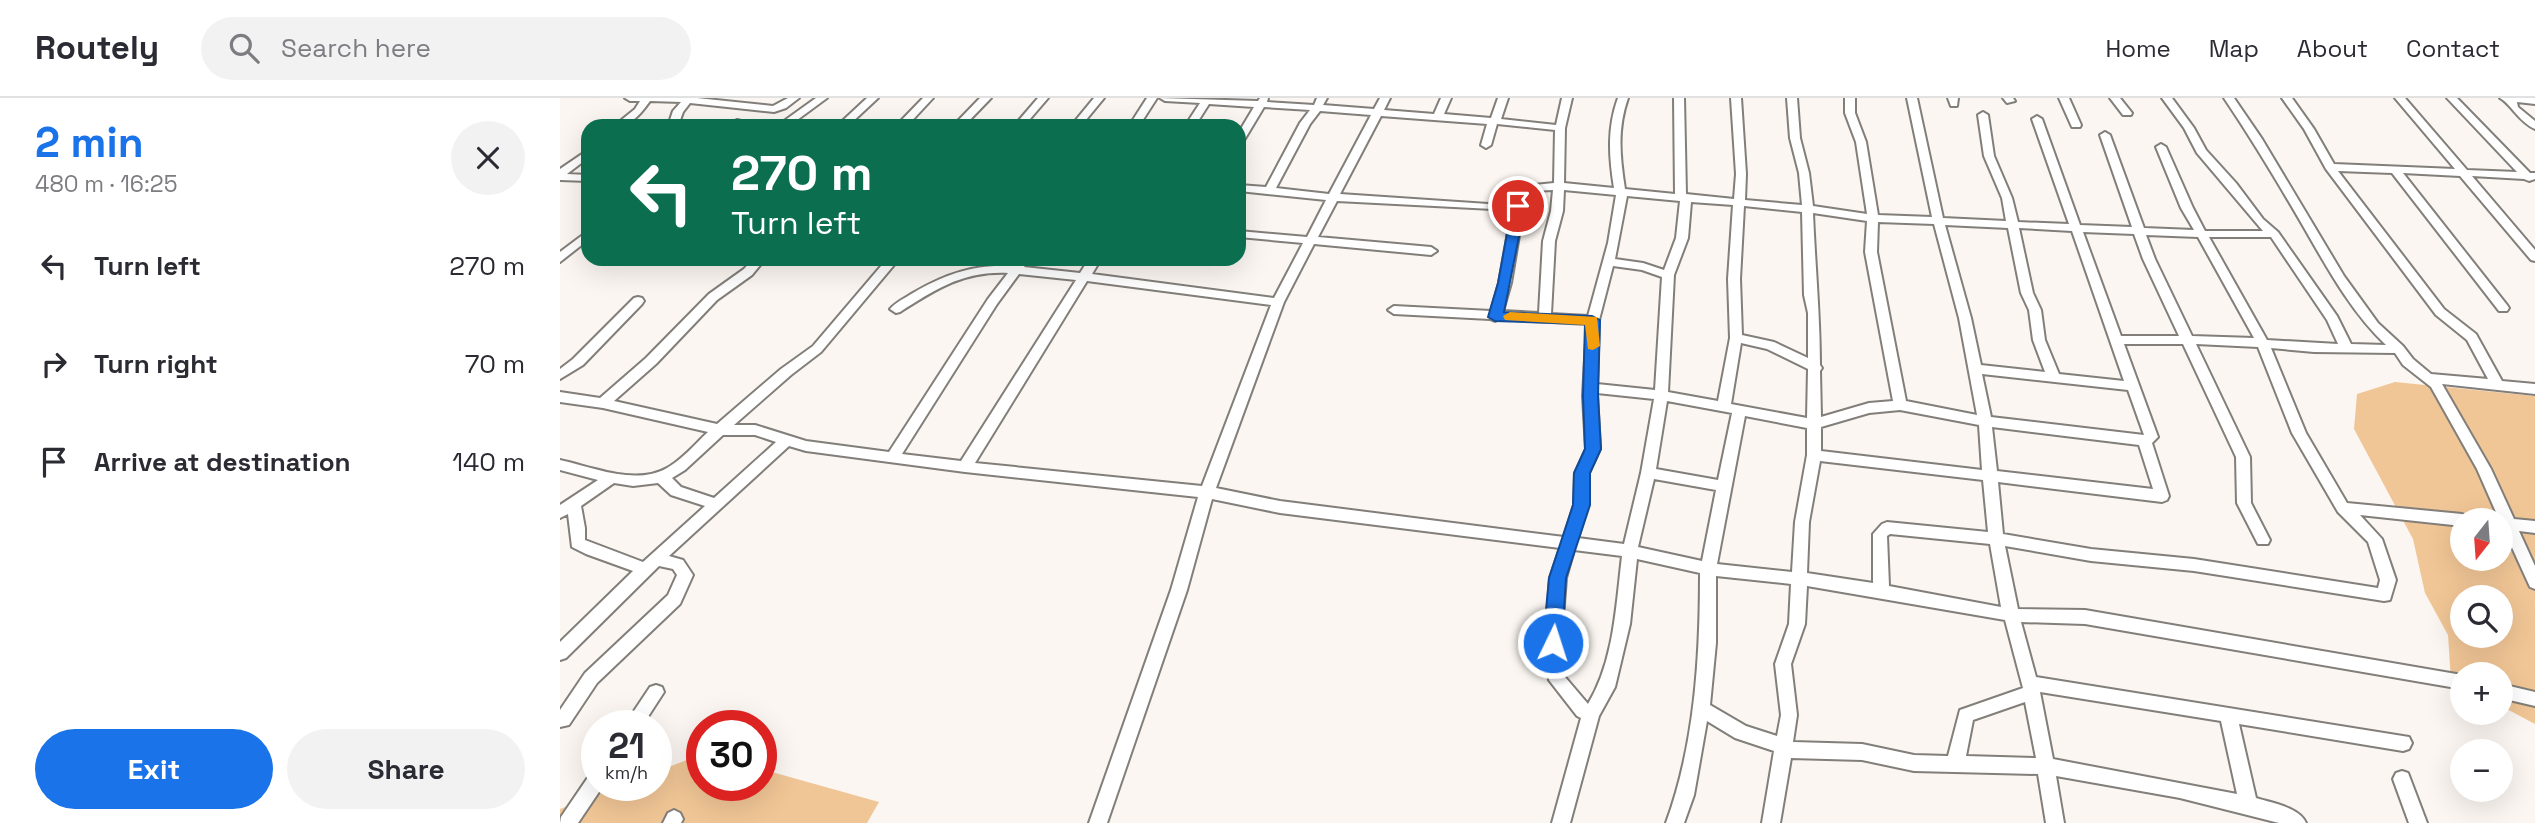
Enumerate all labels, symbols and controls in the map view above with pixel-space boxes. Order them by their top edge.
search box [201,17,691,80]
text: Routely [35,27,159,69]
icon: search [225,29,263,67]
text: Search here [281,31,431,65]
text: Home [2105,33,2171,64]
text: Map [2209,33,2259,64]
text: About [2297,33,2368,64]
text: Contact [2406,33,2500,64]
text: 2 min [35,116,144,169]
button: close [451,121,525,195]
text: 270 m [731,142,873,204]
icon: left [616,147,707,238]
text: 480 m · 16:25 [35,169,177,199]
pin [1488,176,1548,236]
icon: arrive [1499,187,1537,225]
text: Turn left [731,203,861,243]
icon: left [35,247,73,285]
text: Turn left [94,249,201,283]
text: 270 m [449,249,525,283]
icon: right [35,345,73,383]
text: Turn right [94,347,218,381]
text: 70 m [465,347,525,381]
icon: arrive [35,443,73,481]
text: Arrive at destination [94,445,351,479]
text: 140 m [452,445,525,479]
north arrow [2450,508,2513,570]
map controls [2450,508,2513,802]
button: search [2450,585,2513,648]
position arrow [1516,606,1590,680]
button: + [2450,662,2513,725]
speed limit sign: 30 [686,710,777,801]
text: 21 [608,724,645,768]
button: Exit [35,729,273,809]
button: Share [287,729,525,809]
button: − [2450,739,2513,802]
text: km/h [605,761,648,784]

